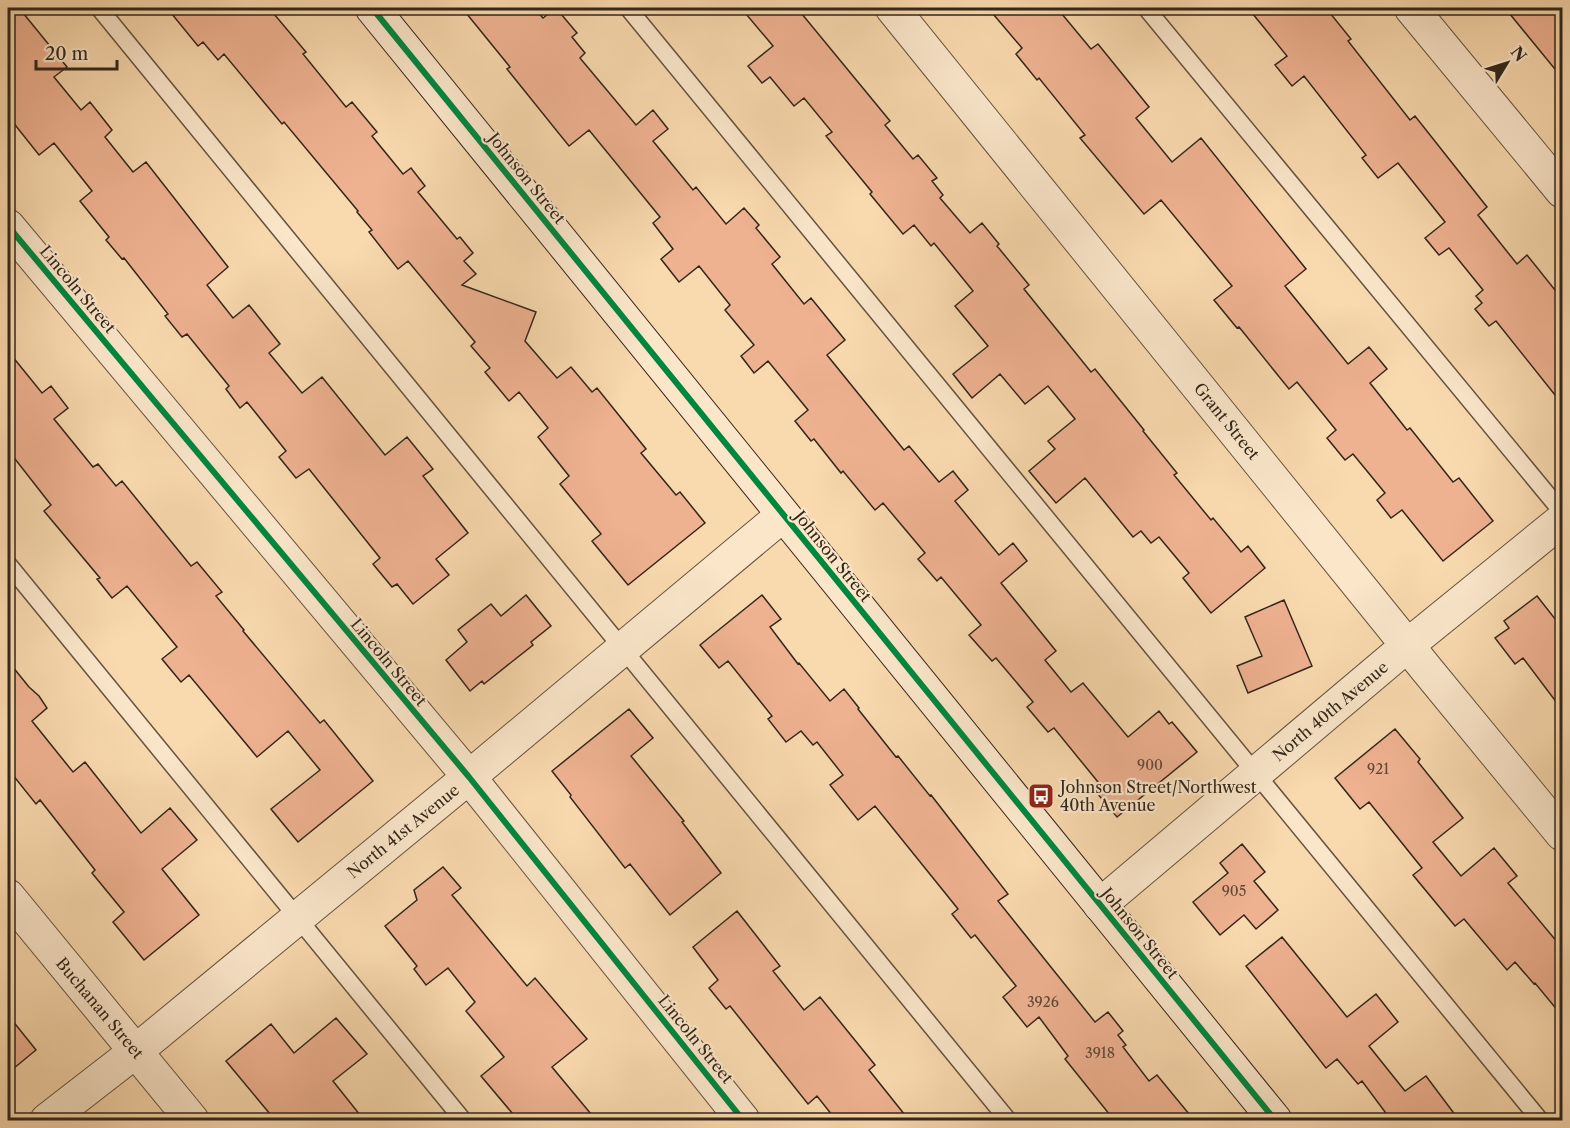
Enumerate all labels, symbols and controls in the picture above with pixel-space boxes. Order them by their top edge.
scale bar [36,33,117,71]
north arrow [1477,33,1537,93]
text: N [1507,42,1531,65]
text: 20 m [45,43,89,65]
street label: Johnson Street [482,126,570,228]
street label: Lincoln Street [36,241,121,337]
street label: Grant Street [1190,378,1264,464]
street label: Johnson Street [788,504,876,606]
street label: Lincoln Street [347,614,432,710]
street label: North 40th Avenue [1268,657,1392,765]
house number: 900 [1137,756,1163,774]
house number: 921 [1367,760,1389,778]
place label: Johnson Street/Northwest 40th Avenue [1057,777,1257,815]
street label: North 41st Avenue [343,780,463,882]
bus stop icon: Johnson Street/Northwest 40th Avenue [1026,781,1056,811]
street label: Johnson Street [1095,881,1183,983]
house number: 905 [1222,882,1246,900]
street label: Buchanan Street [52,953,148,1063]
street label: Lincoln Street [654,991,738,1088]
house number: 3926 [1027,993,1059,1011]
house number: 3918 [1085,1044,1115,1062]

